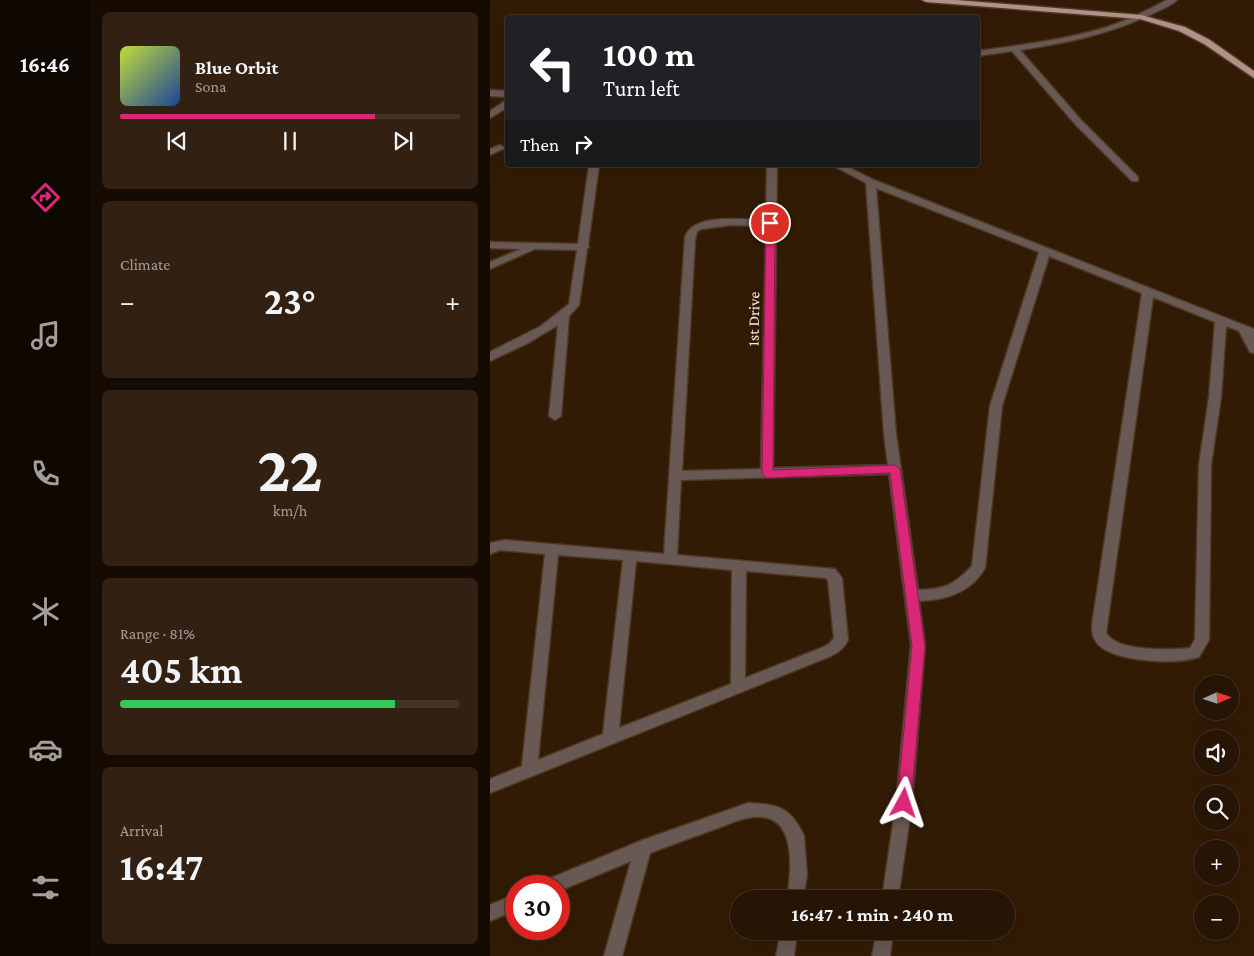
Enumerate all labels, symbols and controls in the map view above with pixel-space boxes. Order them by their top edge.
icon: left [520,35,585,100]
text: 100 m [603,35,695,74]
text: 16:46 [20,52,70,77]
text: Blue Orbit [195,57,278,78]
text: Turn left [603,76,680,101]
text: Sona [195,78,226,95]
icon: previous [163,127,191,155]
icon: pause [276,127,304,155]
icon: next [389,127,417,155]
icon: right [569,130,597,158]
text: Then [520,134,559,155]
icon: directions [28,180,63,215]
pin [749,202,791,244]
icon: arrive [756,209,784,237]
text: Climate [120,256,170,273]
text: 23° [264,280,316,322]
text: − [120,286,135,317]
text: + [445,286,460,317]
street label: 1st Drive [745,292,762,346]
icon: music [28,318,63,353]
text: 22 [257,433,323,505]
icon: phone [28,456,63,491]
text: km/h [273,502,307,519]
icon: climate [28,594,63,629]
text: Range · 81% [120,625,195,642]
text: 405 km [120,649,242,691]
north arrow [1194,675,1239,720]
map controls [1194,675,1239,940]
button: sound [1194,730,1239,775]
icon: car [28,732,63,767]
position arrow [877,776,929,828]
button: search [1194,785,1239,830]
text: Arrival [120,822,164,839]
button: + [1194,840,1239,885]
text: 16:47 [120,846,204,888]
icon: filters [28,870,63,905]
speed limit sign: 30 [505,875,570,940]
button: − [1194,895,1239,940]
text: 16:47 · 1 min · 240 m [792,904,953,925]

